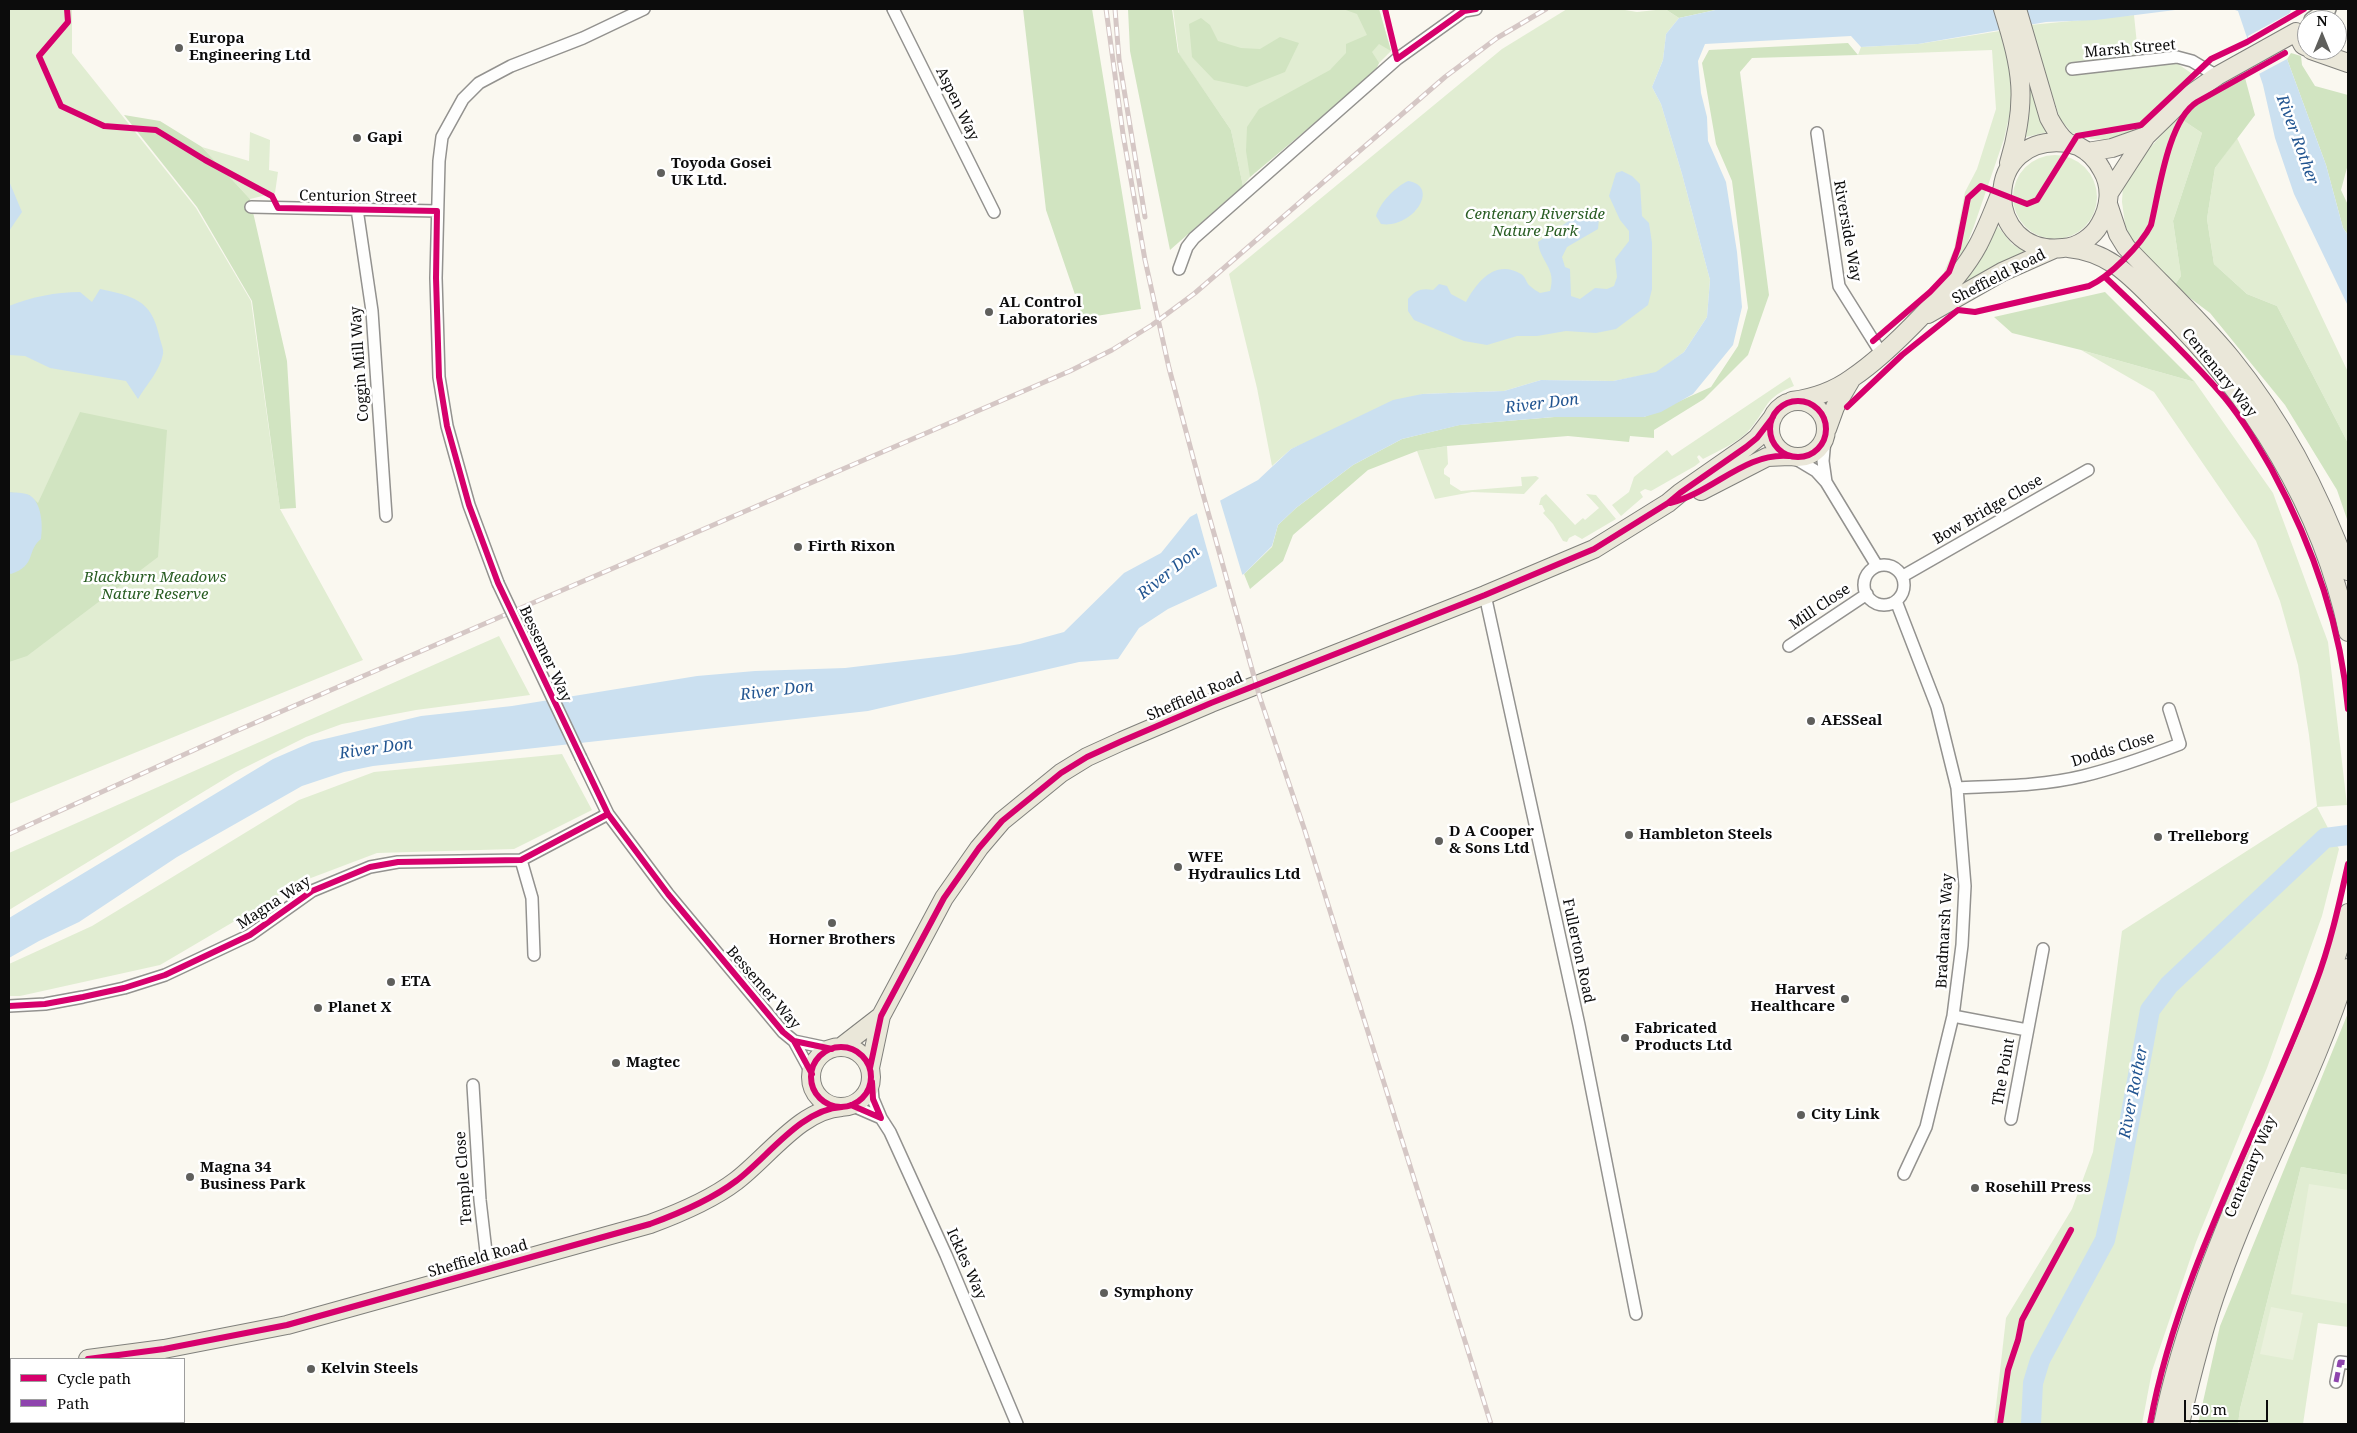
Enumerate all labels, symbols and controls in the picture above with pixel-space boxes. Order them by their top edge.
north arrow [2297,10,2347,60]
text: N [2316,11,2328,30]
place label: Europa Engineering Ltd [189,30,311,65]
street label: Marsh Street [2084,36,2176,62]
marker: Europa Engineering Ltd [173,42,185,54]
street label: Aspen Way [932,64,982,144]
water label: River Rother [2272,92,2322,188]
place label: Gapi [367,129,403,147]
marker: Gapi [351,132,363,144]
place label: Toyoda Gosei UK Ltd. [671,155,771,190]
marker: Toyoda Gosei UK Ltd. [655,167,667,179]
street label: Riverside Way [1829,179,1865,283]
street label: Centurion Street [299,187,417,207]
park label: Centenary Riverside Nature Park [1465,206,1605,241]
street label: Sheffield Road [1949,246,2049,308]
place label: AL Control Laboratories [999,294,1098,329]
street label: Coggin Mill Way [347,306,373,422]
marker: AL Control Laboratories [983,306,995,318]
street label: Centenary Way [2178,325,2260,421]
water label: River Don [1504,390,1580,418]
street label: Bow Bridge Close [1930,471,2046,549]
place label: Firth Rixon [808,538,895,556]
marker: Firth Rixon [792,541,804,553]
water label: River Don [1134,542,1204,604]
park label: Blackburn Meadows Nature Reserve [84,569,226,604]
street label: Mill Close [1786,580,1854,634]
street label: Bessemer Way [515,603,575,705]
street label: Sheffield Road [1144,669,1246,725]
water label: River Don [739,677,815,705]
place label: AESSeal [1821,712,1882,730]
marker: AESSeal [1805,715,1817,727]
street label: Dodds Close [2069,729,2157,771]
water label: River Don [338,734,414,764]
place label: D A Cooper & Sons Ltd [1449,823,1534,858]
place label: Hambleton Steels [1639,826,1772,844]
place label: Trelleborg [2168,828,2249,846]
marker: Hambleton Steels [1623,829,1635,841]
marker: Trelleborg [2152,831,2164,843]
marker: D A Cooper & Sons Ltd [1433,835,1445,847]
place label: WFE Hydraulics Ltd [1188,849,1300,884]
marker: WFE Hydraulics Ltd [1172,861,1184,873]
street label: Magna Way [234,873,314,933]
street label: Bradmarsh Way [1933,873,1957,989]
street label: Fullerton Road [1558,897,1598,1005]
marker: Horner Brothers [826,917,838,929]
place label: Horner Brothers [769,931,895,949]
street label: Bessemer Way [722,943,804,1033]
place label: ETA [401,973,431,991]
marker: ETA [385,976,397,988]
place label: Harvest Healthcare [1750,981,1835,1016]
marker: Harvest Healthcare [1839,993,1851,1005]
place label: Planet X [328,999,391,1017]
marker: Planet X [312,1002,324,1014]
place label: Fabricated Products Ltd [1635,1020,1732,1055]
marker: Fabricated Products Ltd [1619,1032,1631,1044]
street label: The Point [1989,1037,2019,1107]
water label: River Rother [2116,1044,2152,1140]
place label: Magtec [626,1054,680,1072]
marker: Magtec [610,1057,622,1069]
place label: City Link [1811,1106,1880,1124]
marker: City Link [1795,1109,1807,1121]
street label: Centenary Way [2221,1113,2281,1221]
street label: Temple Close [452,1131,476,1225]
place label: Magna 34 Business Park [200,1159,305,1194]
marker: Magna 34 Business Park [184,1171,196,1183]
place label: Rosehill Press [1985,1179,2091,1197]
marker: Rosehill Press [1969,1182,1981,1194]
street label: Ickles Way [942,1225,990,1303]
street label: Sheffield Road [426,1236,530,1282]
place label: Symphony [1114,1284,1193,1302]
marker: Symphony [1098,1287,1110,1299]
legend [10,1358,185,1423]
place label: Kelvin Steels [321,1360,418,1378]
marker: Kelvin Steels [305,1363,317,1375]
text: Cycle path [57,1368,131,1388]
scale bar [2187,1390,2271,1422]
text: Path [57,1393,89,1413]
text: 50 m [2192,1399,2227,1419]

